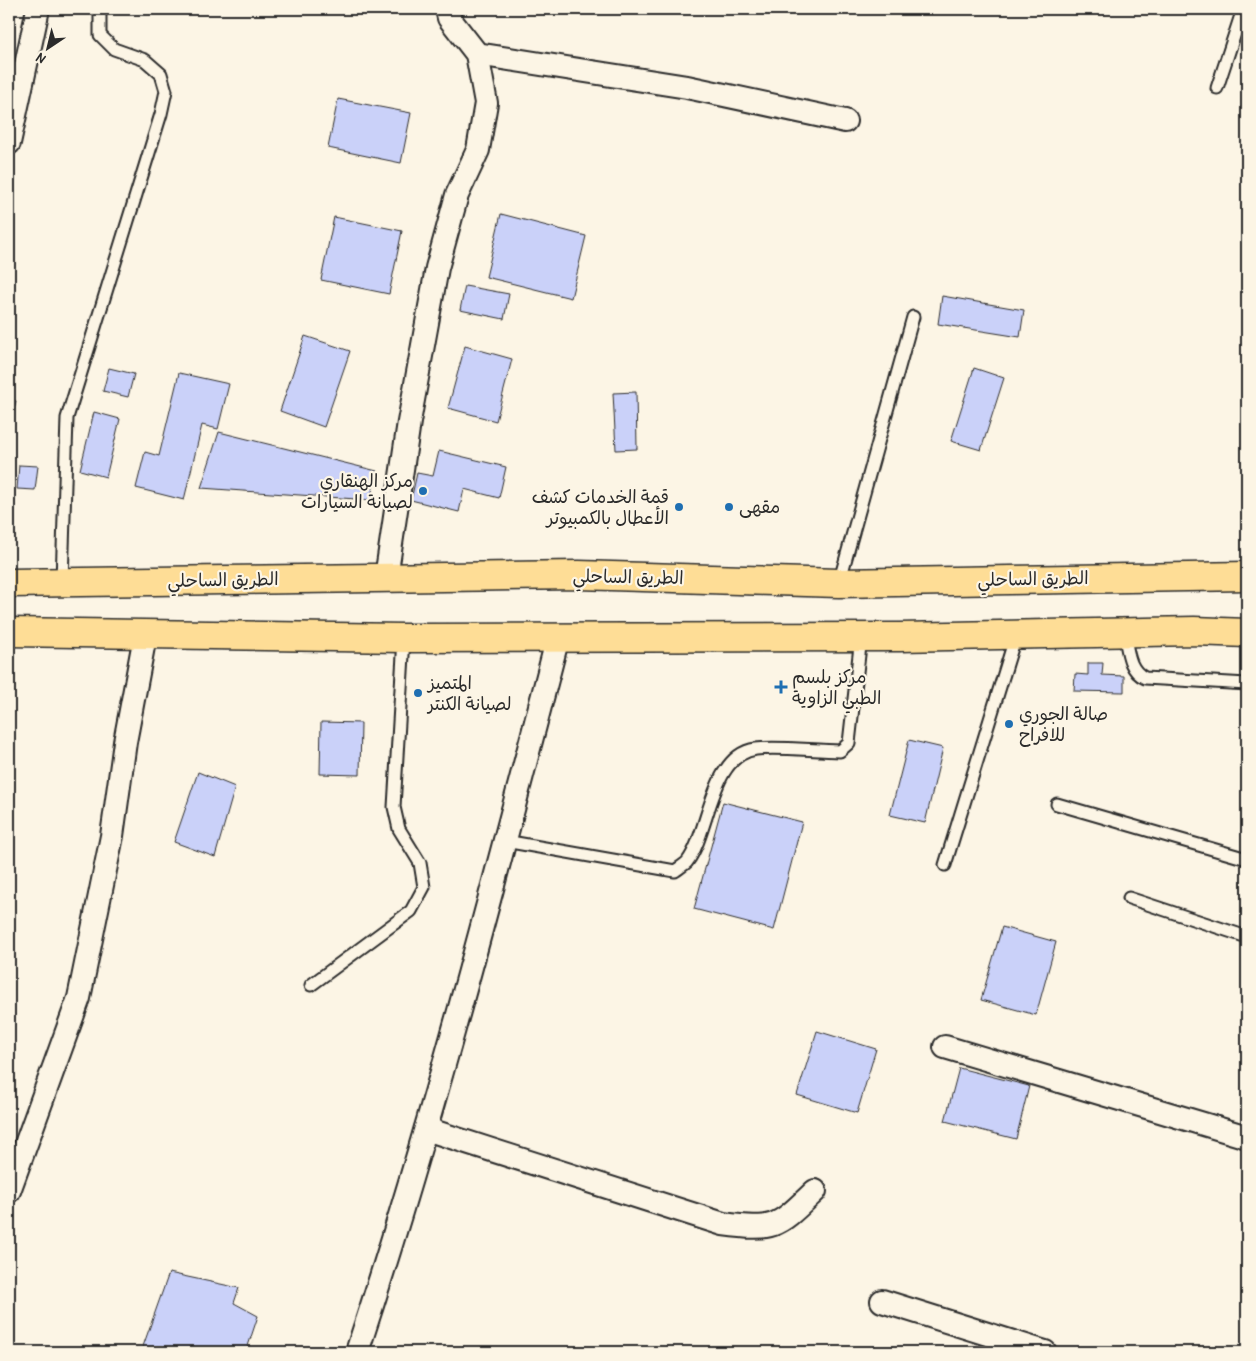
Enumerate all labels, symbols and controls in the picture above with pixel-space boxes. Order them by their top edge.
north arrow [22,22,72,72]
text: N [31,49,49,69]
place label: مركز الهنقاري لصيانة السيارات [301,468,413,514]
place label: قمة الخدمات كشف الأعطال بالكمبيوتر [532,484,669,530]
marker: مركز الهنقاري لصيانة السيارات [417,485,429,497]
place label: مقهى [739,494,780,519]
marker: قمة الخدمات كشف الأعطال بالكمبيوتر [673,501,685,513]
marker: مقهى [723,501,735,513]
street label: الطريق الساحلي [572,563,684,594]
street label: الطريق الساحلي [977,565,1089,596]
street label: الطريق الساحلي [167,566,279,597]
place label: مركز بلسم الطبي الزاوية [792,664,881,714]
place label: المتميز لصيانة الكنتر [426,670,512,716]
marker: مركز بلسم الطبي الزاوية [774,680,788,694]
marker: المتميز لصيانة الكنتر [412,687,424,699]
place label: صالة الجوري للافراح [1019,701,1108,747]
marker: صالة الجوري للافراح [1003,718,1015,730]

